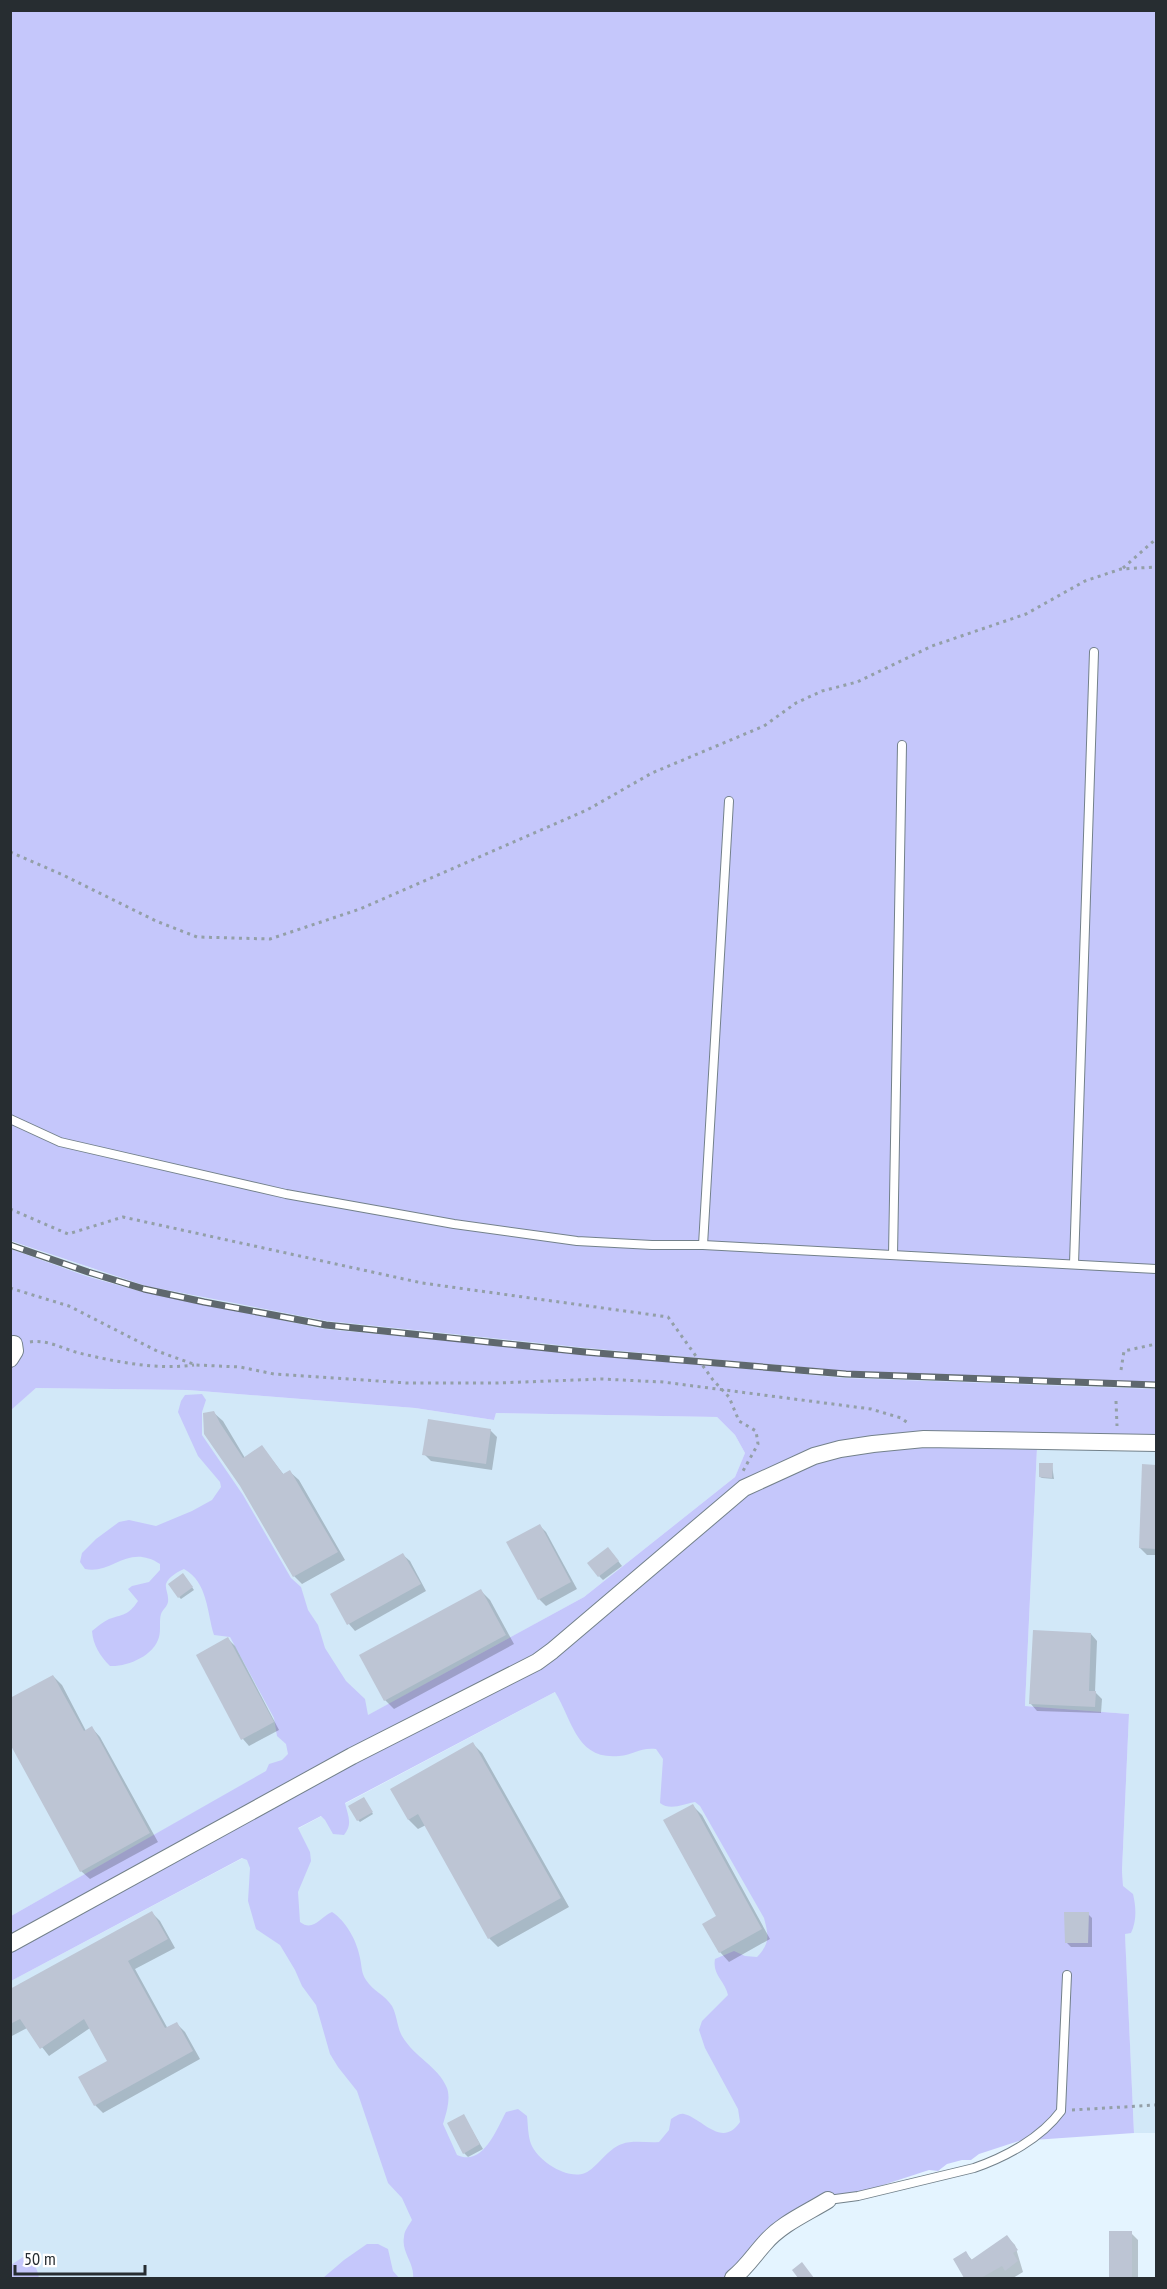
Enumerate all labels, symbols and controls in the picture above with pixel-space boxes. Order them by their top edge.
scale bar [15,2238,146,2276]
text: 50 m [24,2247,56,2270]

